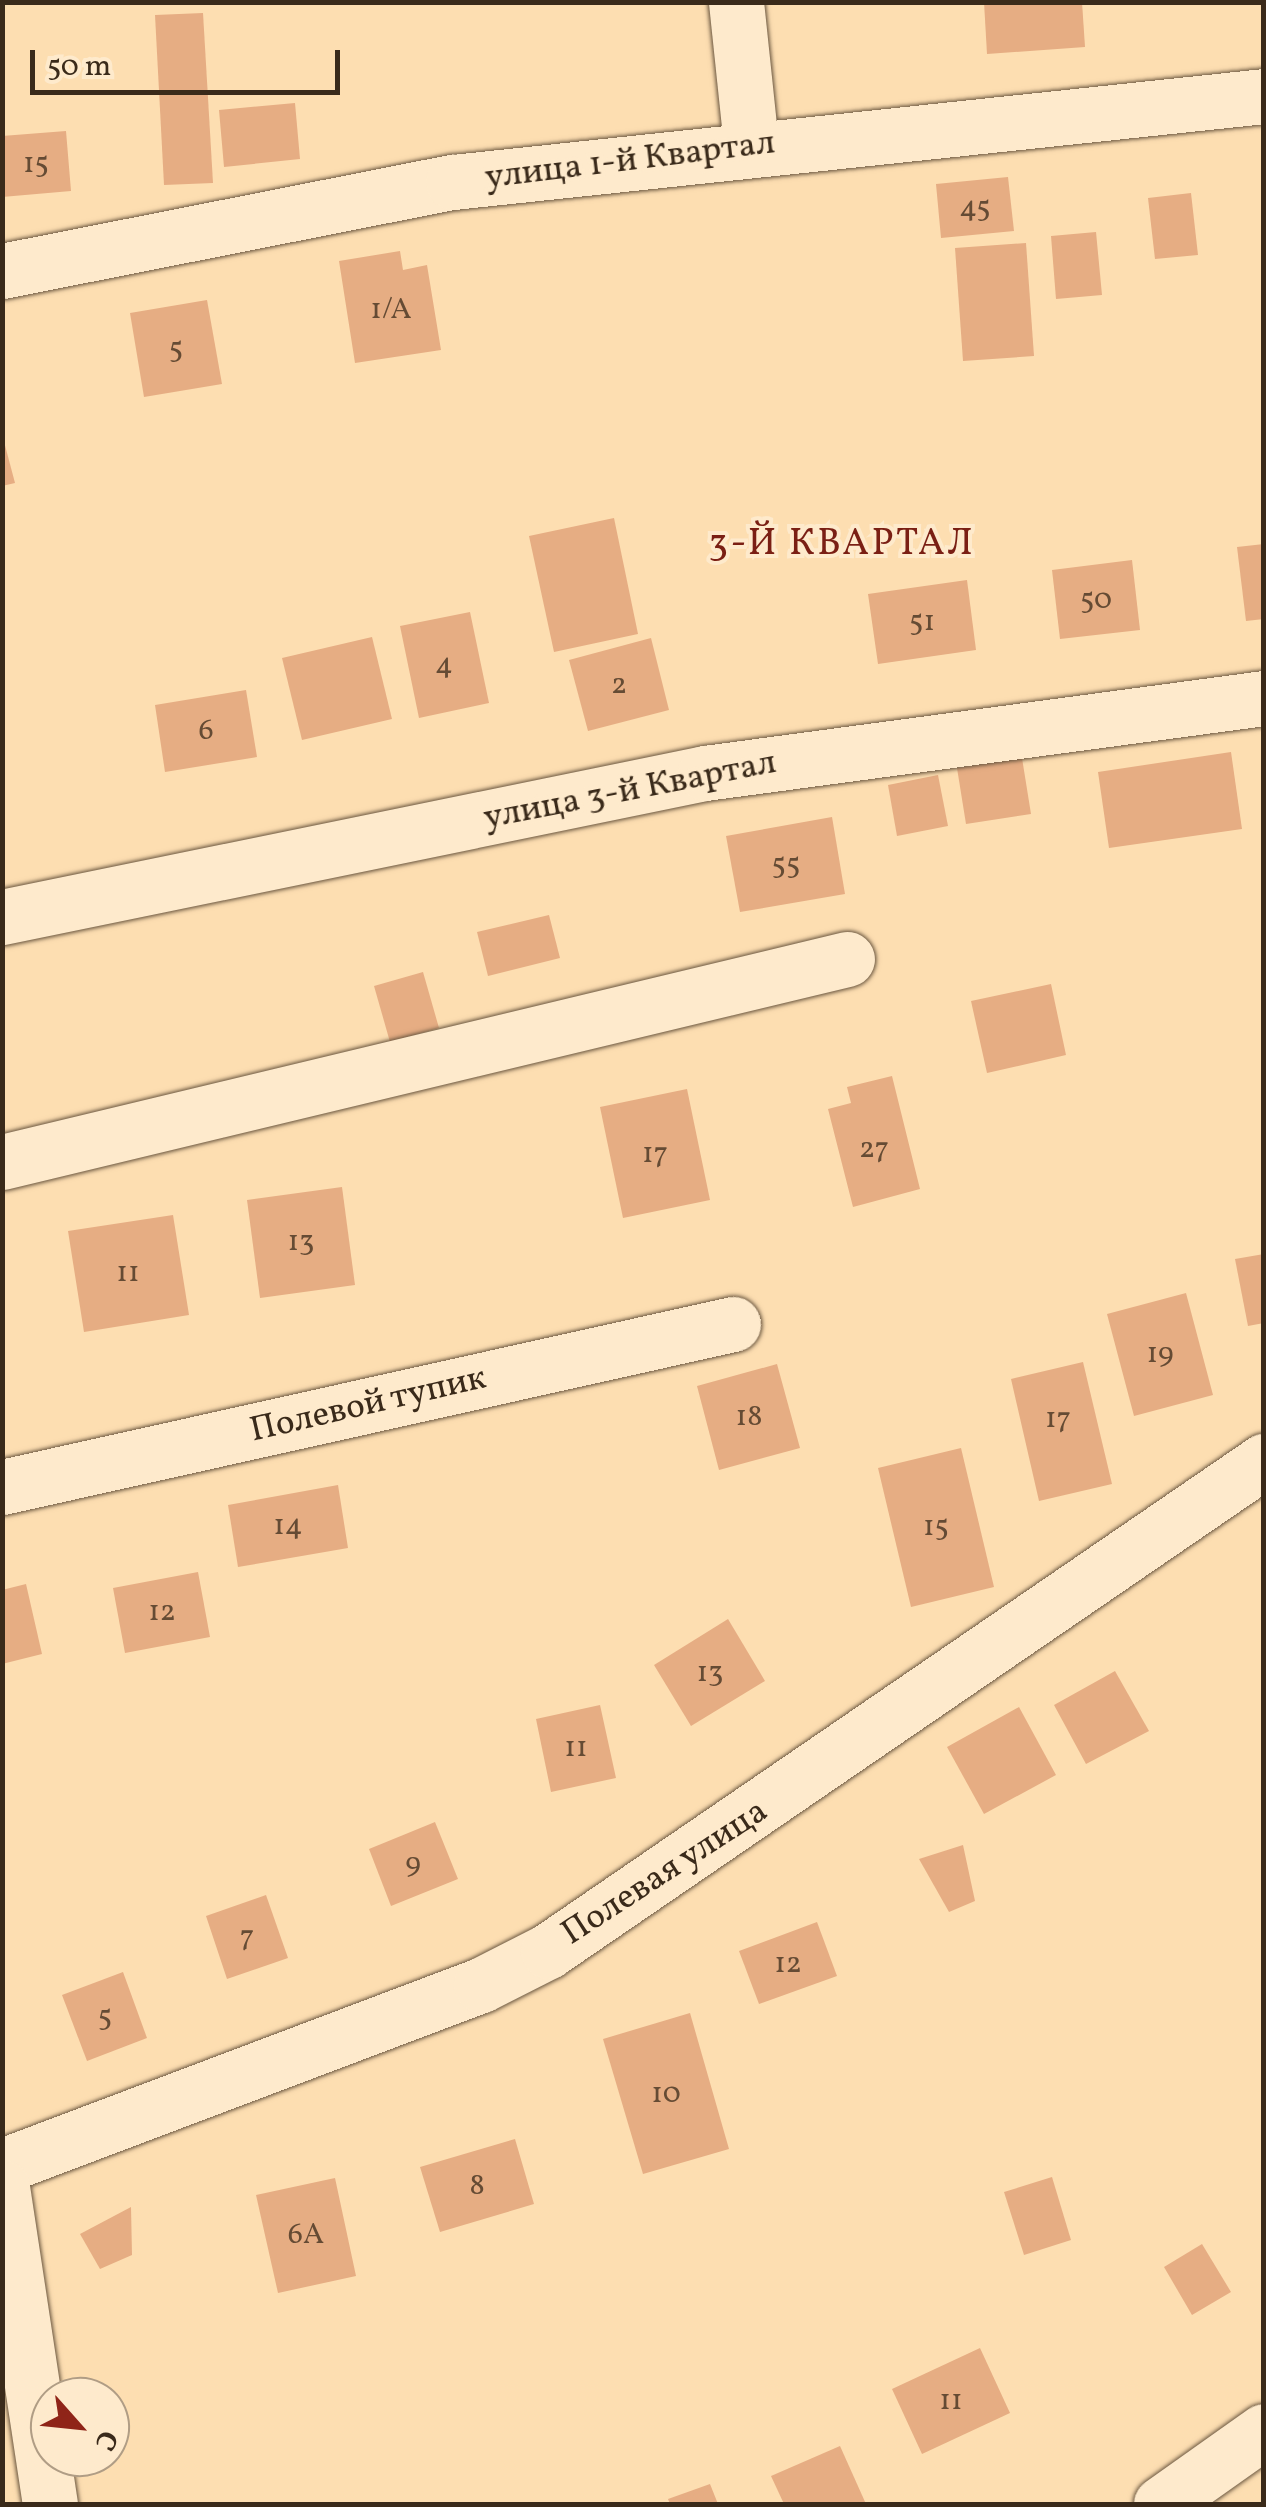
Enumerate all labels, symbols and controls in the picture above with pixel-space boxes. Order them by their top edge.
scale bar [35,30,345,92]
text: 50 m [47,46,111,88]
street label: улица 1-й Квартал [483,122,777,200]
house number: 15 [23,146,49,182]
house number: 45 [959,190,991,226]
house number: 1/А [370,292,412,328]
house number: 5 [169,331,183,367]
district label: 3-Й КВАРТАЛ [708,522,976,568]
house number: 50 [1080,582,1112,618]
house number: 51 [909,604,935,640]
house number: 4 [435,647,453,683]
house number: 2 [611,667,627,703]
house number: 6 [198,713,214,749]
street label: улица 3-й Квартал [480,742,780,840]
house number: 55 [772,847,800,883]
house number: 27 [859,1131,889,1167]
house number: 17 [642,1136,668,1172]
house number: 13 [287,1224,315,1260]
house number: 11 [116,1255,140,1291]
house number: 19 [1146,1336,1174,1372]
street label: Полевой тупик [245,1357,491,1453]
house number: 18 [736,1399,762,1435]
house number: 17 [1045,1401,1071,1437]
house number: 14 [273,1508,303,1544]
house number: 15 [923,1509,949,1545]
house number: 12 [148,1594,176,1630]
house number: 13 [696,1655,724,1691]
house number: 11 [564,1730,588,1766]
street label: Полевая улица [554,1791,776,1955]
house number: 9 [405,1846,421,1882]
house number: 7 [240,1919,254,1955]
house number: 12 [774,1946,802,1982]
house number: 5 [98,1999,112,2035]
house number: 10 [651,2076,681,2112]
house number: 8 [469,2168,485,2204]
house number: 6А [288,2217,324,2253]
north arrow [30,2377,130,2477]
house number: 11 [939,2383,963,2419]
text: С [84,2423,127,2457]

